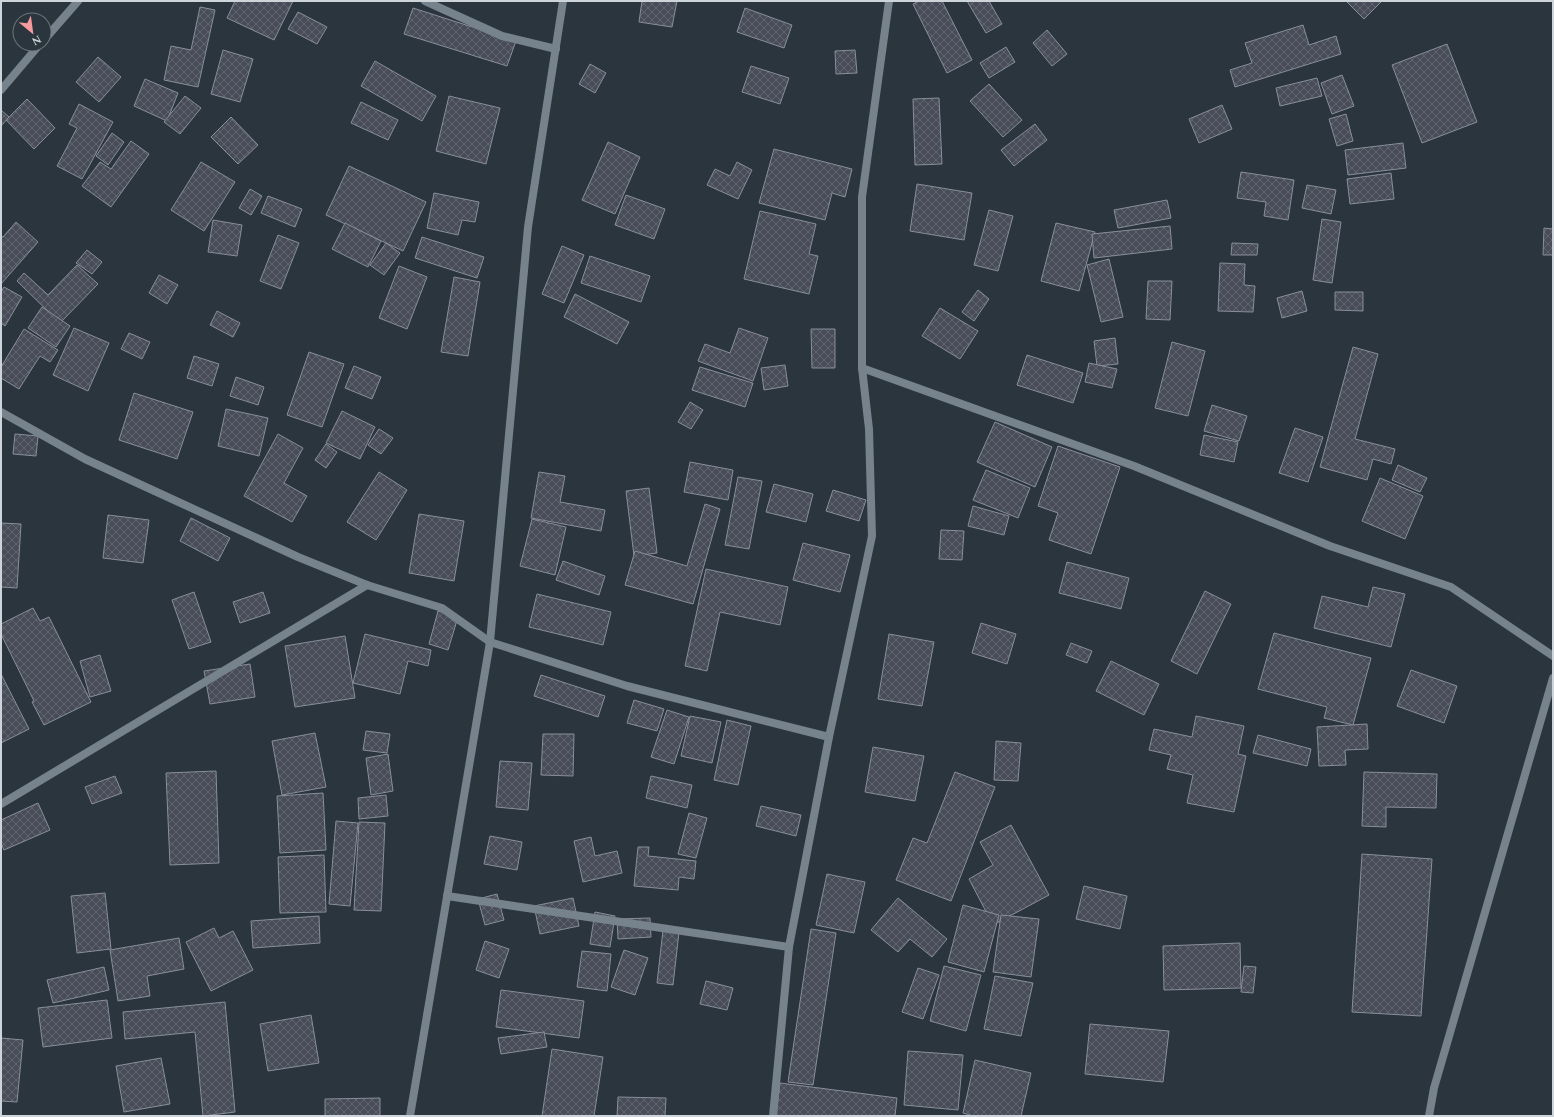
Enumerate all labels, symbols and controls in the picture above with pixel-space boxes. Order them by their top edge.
north arrow [12,12,52,52]
text: N [29,31,45,50]

